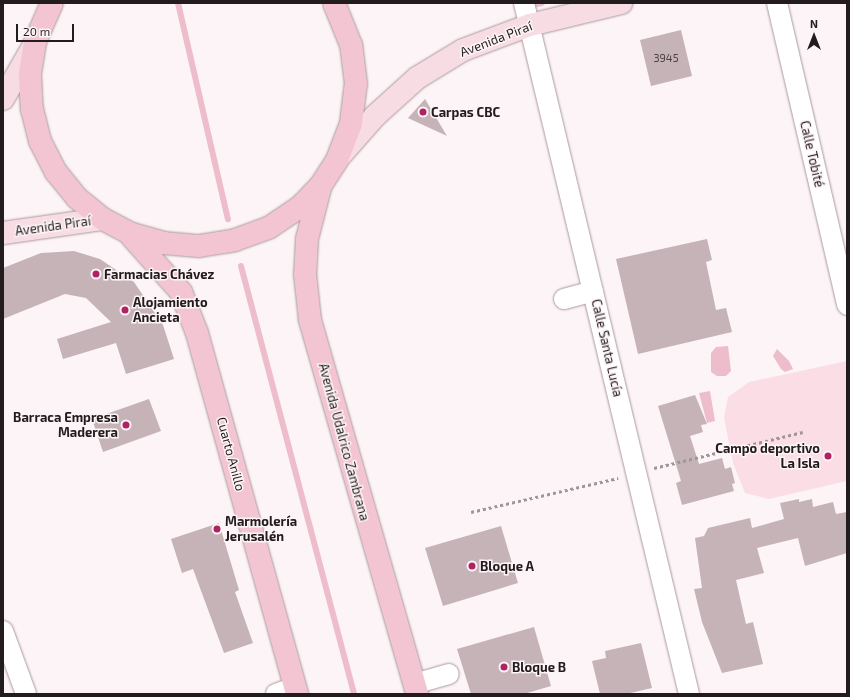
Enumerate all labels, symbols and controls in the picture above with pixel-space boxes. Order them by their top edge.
scale bar [18,16,76,42]
north arrow [794,16,834,56]
text: N [810,17,818,30]
street label: Avenida Piraí [458,18,534,60]
text: 20 m [23,24,50,38]
house number: 3945 [653,51,679,65]
place label: Carpas CBC [431,104,500,120]
marker: Carpas CBC [418,107,428,117]
street label: Calle Tobité [797,119,827,189]
street label: Avenida Piraí [14,213,92,239]
place label: Farmacias Chávez [104,266,214,282]
marker: Farmacias Chávez [91,269,101,279]
place label: Alojamiento Ancieta [133,295,208,326]
street label: Calle Santa Lucía [588,298,626,398]
marker: Alojamiento Ancieta [120,305,130,315]
street label: Avenida Udalrico Zambrana [315,362,373,522]
place label: Barraca Empresa Maderera [13,410,118,441]
street label: Cuarto Anillo [214,415,248,493]
marker: Barraca Empresa Maderera [121,420,131,430]
place label: Campo deportivo La Isla [715,441,820,472]
marker: Campo deportivo La Isla [823,451,833,461]
place label: Marmolería Jerusalén [225,514,297,545]
marker: Marmolería Jerusalén [212,524,222,534]
place label: Bloque A [480,558,534,574]
marker: Bloque A [467,561,477,571]
place label: Bloque B [512,659,566,675]
marker: Bloque B [499,662,509,672]

